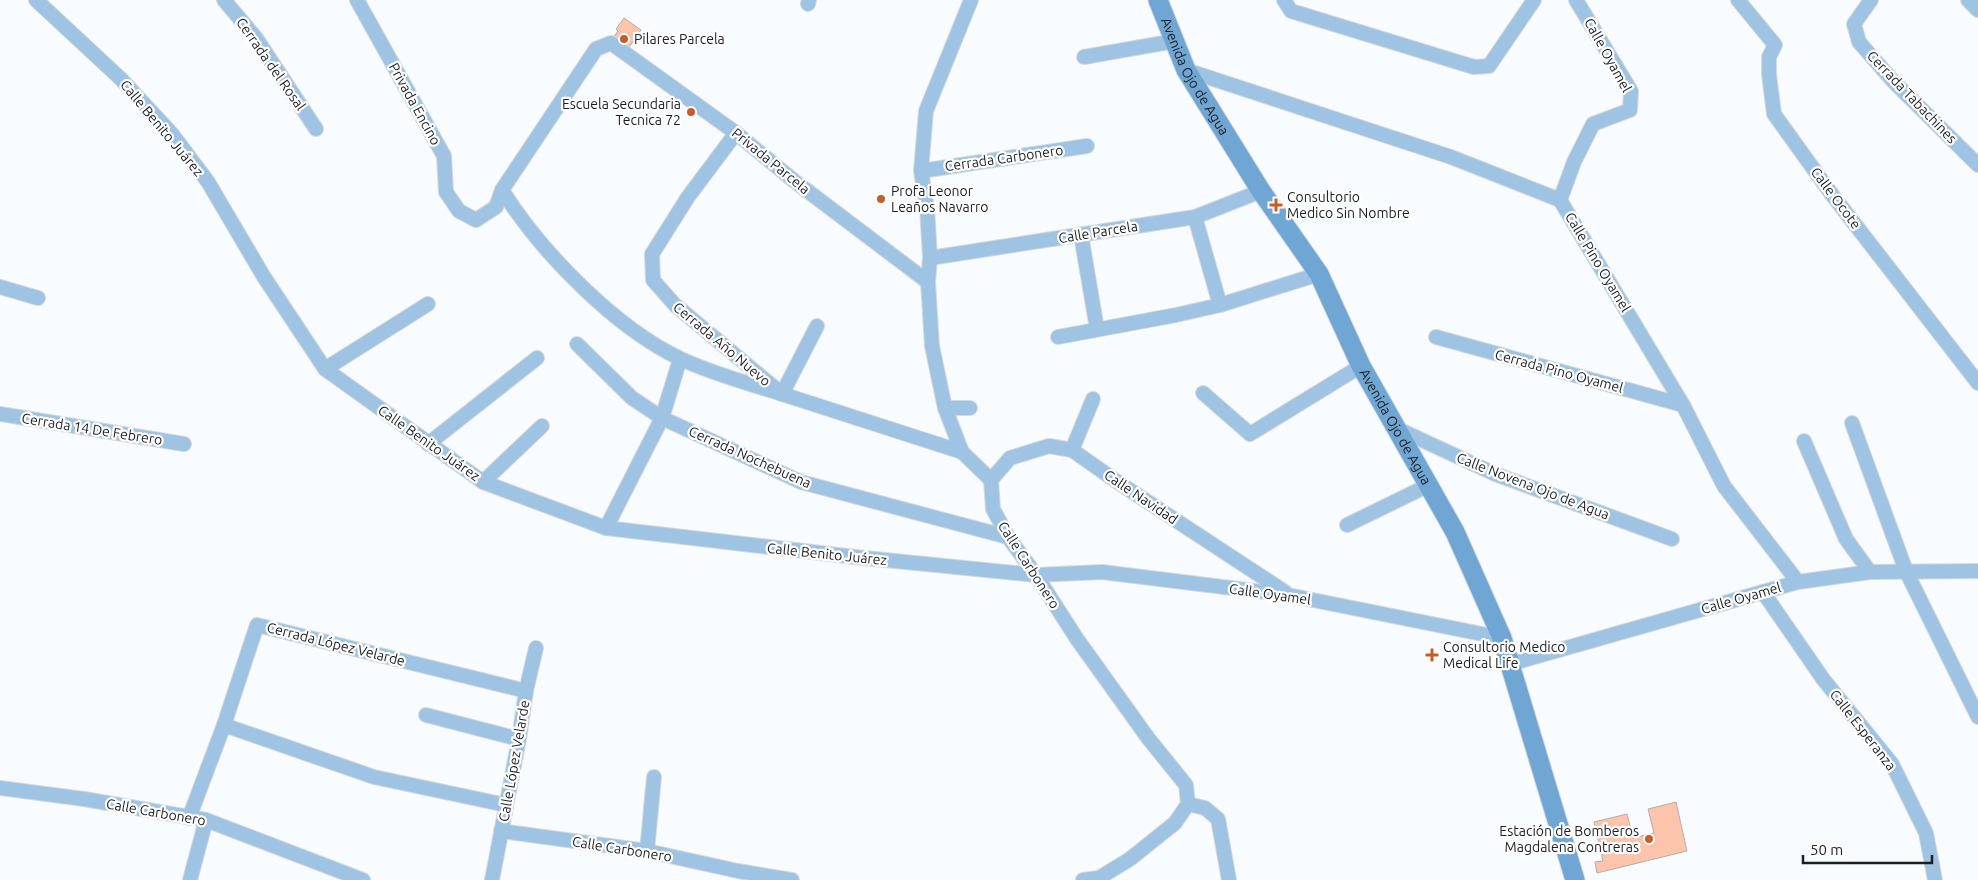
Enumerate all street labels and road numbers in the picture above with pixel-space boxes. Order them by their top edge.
street label: Cerrada del Rosal [233,15,309,114]
street label: Avenida Ojo de Agua [1158,15,1232,138]
street label: Calle Oyamel [1581,15,1635,95]
street label: Cerrada Tabachines [1864,47,1960,147]
street label: Privada Encino [386,60,444,148]
street label: Calle Benito Juárez [117,77,207,179]
street label: Privada Parcela [729,125,813,197]
street label: Cerrada Carbonero [944,142,1064,174]
street label: Calle Ocote [1808,164,1864,232]
street label: Calle Pino Oyamel [1562,209,1634,315]
street label: Calle Parcela [1057,218,1139,246]
street label: Cerrada Año Nuevo [670,299,774,389]
street label: Cerrada Pino Oyamel [1493,346,1625,396]
street label: Avenida Ojo de Agua [1356,366,1435,488]
street label: Calle Benito Juárez [375,402,483,484]
street label: Cerrada 14 De Febrero [20,410,164,448]
street label: Cerrada Nochebuena [686,423,814,491]
street label: Calle Novena Ojo de Agua [1454,449,1612,523]
street label: Calle Navidad [1101,467,1181,527]
street label: Calle Carbonero [995,518,1063,612]
street label: Calle Benito Juárez [766,540,888,568]
street label: Calle Oyamel [1699,579,1783,617]
street label: Calle Oyamel [1228,580,1312,608]
street label: Cerrada López Velarde [265,619,407,669]
street label: Calle Esperanza [1827,686,1899,774]
street label: Calle López Velarde [495,699,533,823]
street label: Calle Carbonero [105,795,207,829]
street label: Calle Carbonero [571,833,673,865]

